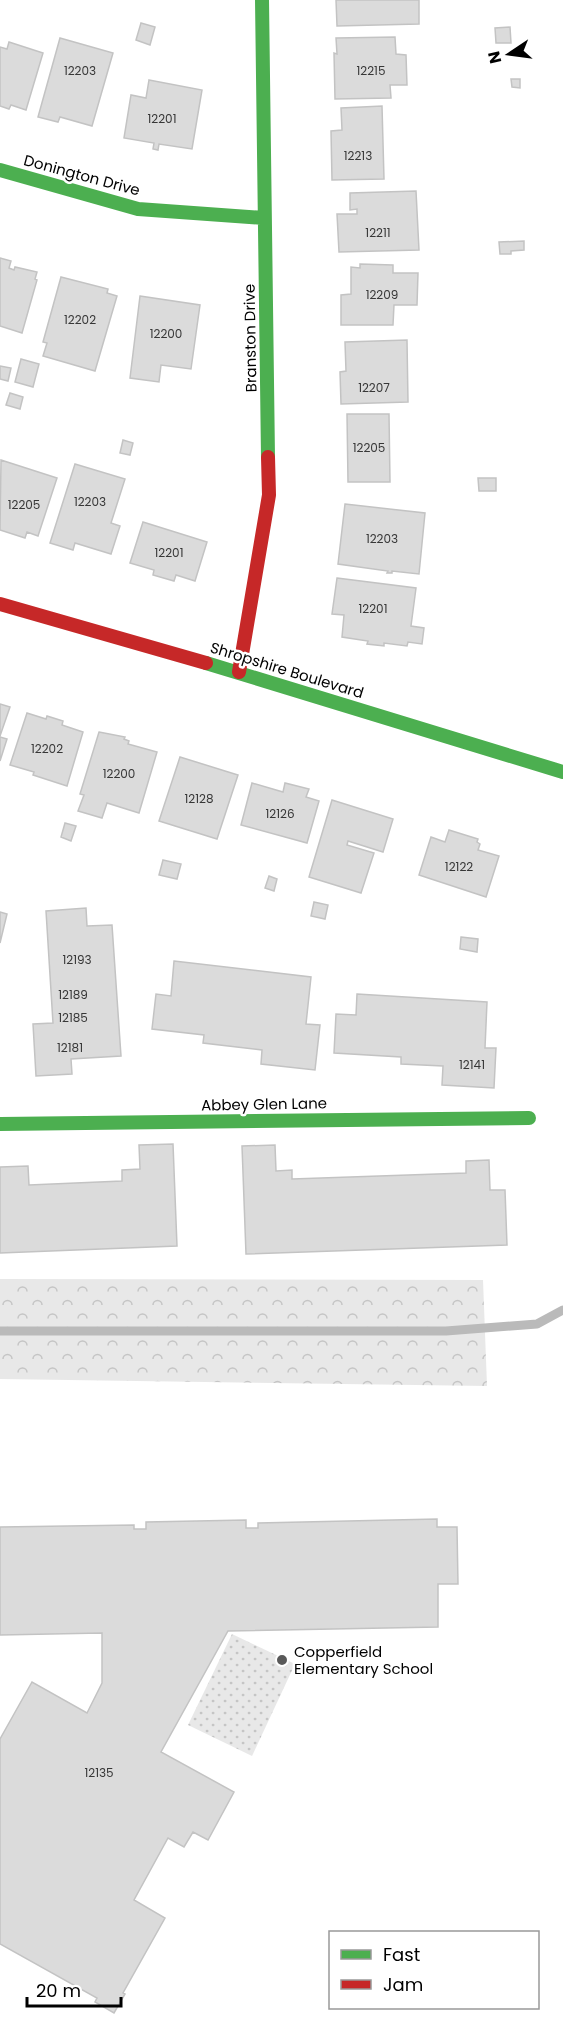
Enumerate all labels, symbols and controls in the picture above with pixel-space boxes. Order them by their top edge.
north arrow [479,24,539,84]
text: N [482,49,507,66]
house number: 12203 [64,62,96,79]
house number: 12215 [356,62,386,79]
house number: 12201 [147,110,177,127]
house number: 12213 [344,147,372,164]
street label: Donington Drive [22,149,142,201]
house number: 12211 [365,224,391,241]
street label: Branston Drive [239,284,261,392]
house number: 12209 [366,286,398,303]
house number: 12202 [64,311,96,328]
house number: 12200 [150,325,182,342]
house number: 12207 [358,379,390,396]
house number: 12205 [353,439,385,456]
house number: 12203 [74,493,106,510]
house number: 12205 [8,496,40,513]
house number: 12203 [366,530,398,547]
house number: 12201 [154,544,184,561]
house number: 12201 [358,600,388,617]
street label: Shropshire Boulevard [208,637,366,703]
house number: 12202 [31,740,63,757]
house number: 12200 [103,765,135,782]
house number: 12128 [184,790,214,807]
house number: 12126 [265,805,295,822]
house number: 12122 [445,858,473,875]
house number: 12193 [62,951,92,968]
house number: 12189 [58,986,88,1003]
house number: 12185 [58,1009,88,1026]
house number: 12181 [57,1039,83,1056]
house number: 12141 [459,1056,485,1073]
street label: Abbey Glen Lane [201,1092,327,1116]
place label: Copperfield Elementary School [294,1641,433,1679]
marker: Copperfield Elementary School [275,1653,289,1667]
house number: 12135 [84,1764,114,1781]
legend [329,1931,539,2009]
text: Fast [383,1942,420,1967]
scale bar [27,1970,122,2008]
text: Jam [383,1972,423,1997]
text: 20 m [36,1978,81,2003]

